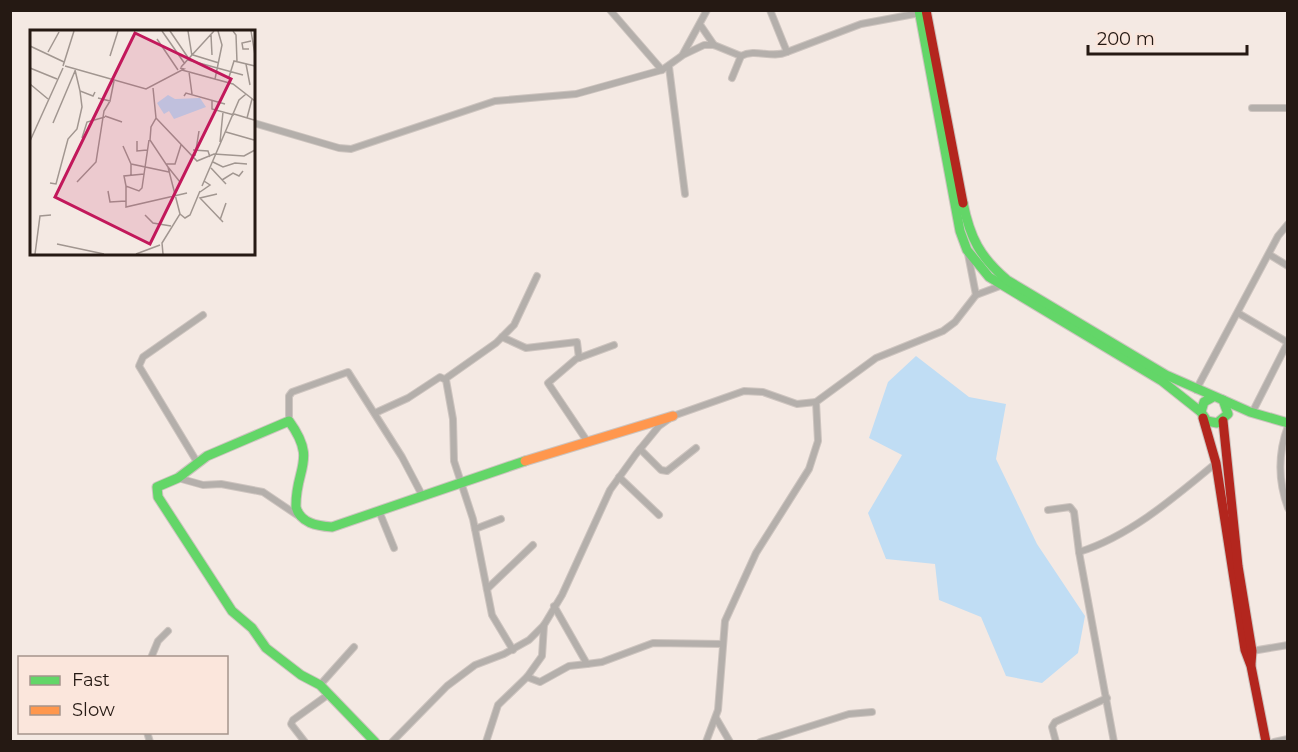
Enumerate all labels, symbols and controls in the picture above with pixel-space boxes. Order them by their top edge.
scale bar [1088,18,1247,56]
text: 200 m [1097,28,1155,50]
inset map [30,30,255,255]
legend [18,656,228,734]
text: Fast [72,669,110,691]
text: Slow [72,699,115,721]

